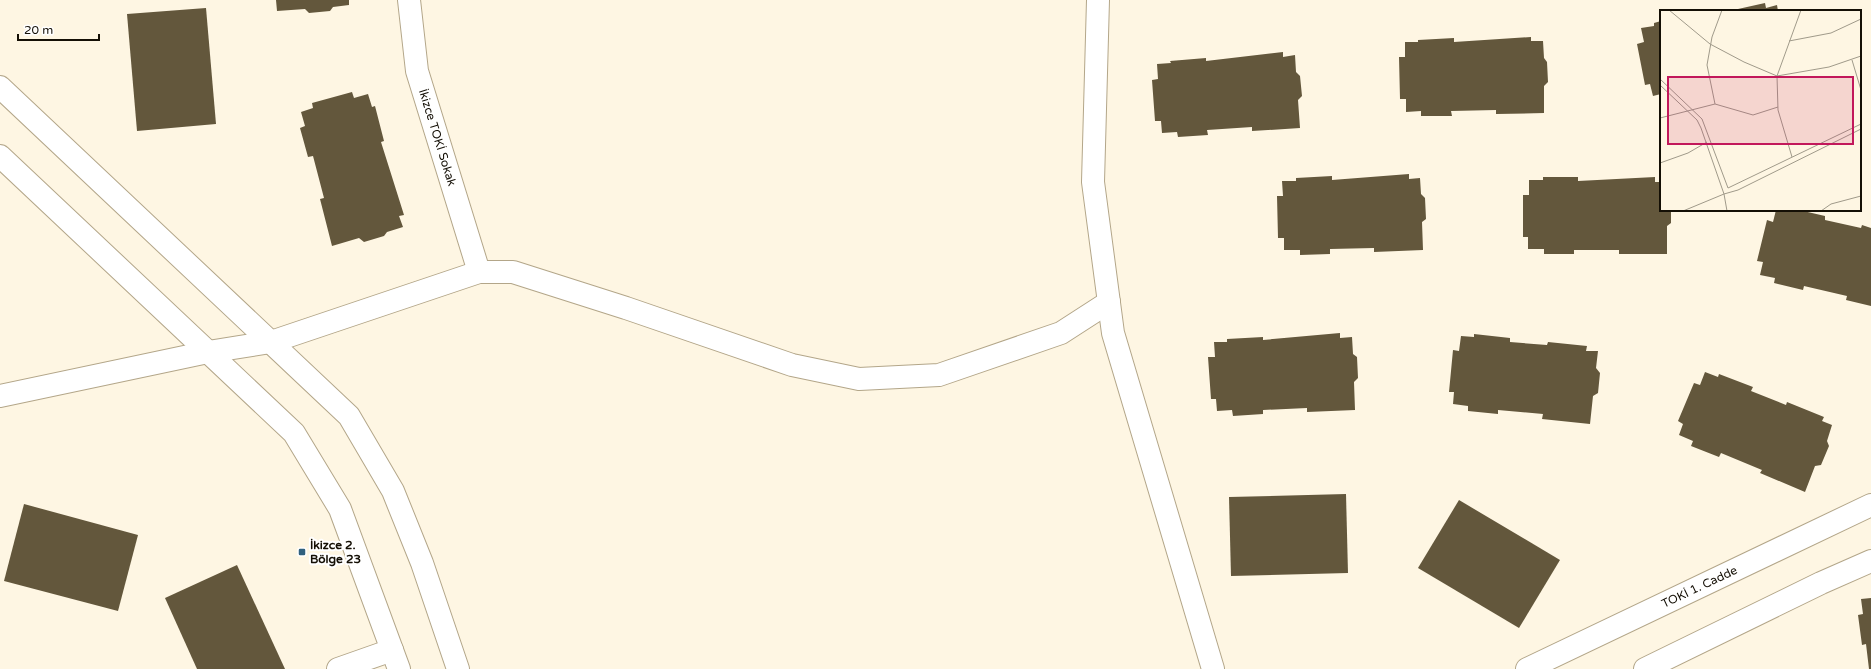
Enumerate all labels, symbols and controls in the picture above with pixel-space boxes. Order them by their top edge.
inset map [1660,10,1861,211]
scale bar [18,16,99,42]
text: 20 m [24,23,53,37]
street label: İkizce TOKİ Sokak [416,87,459,188]
place label: İkizce 2. Bölge 23 [310,538,361,567]
marker: İkizce 2. Bölge 23 [297,547,307,557]
street label: TOKİ 1. Cadde [1659,563,1740,611]

